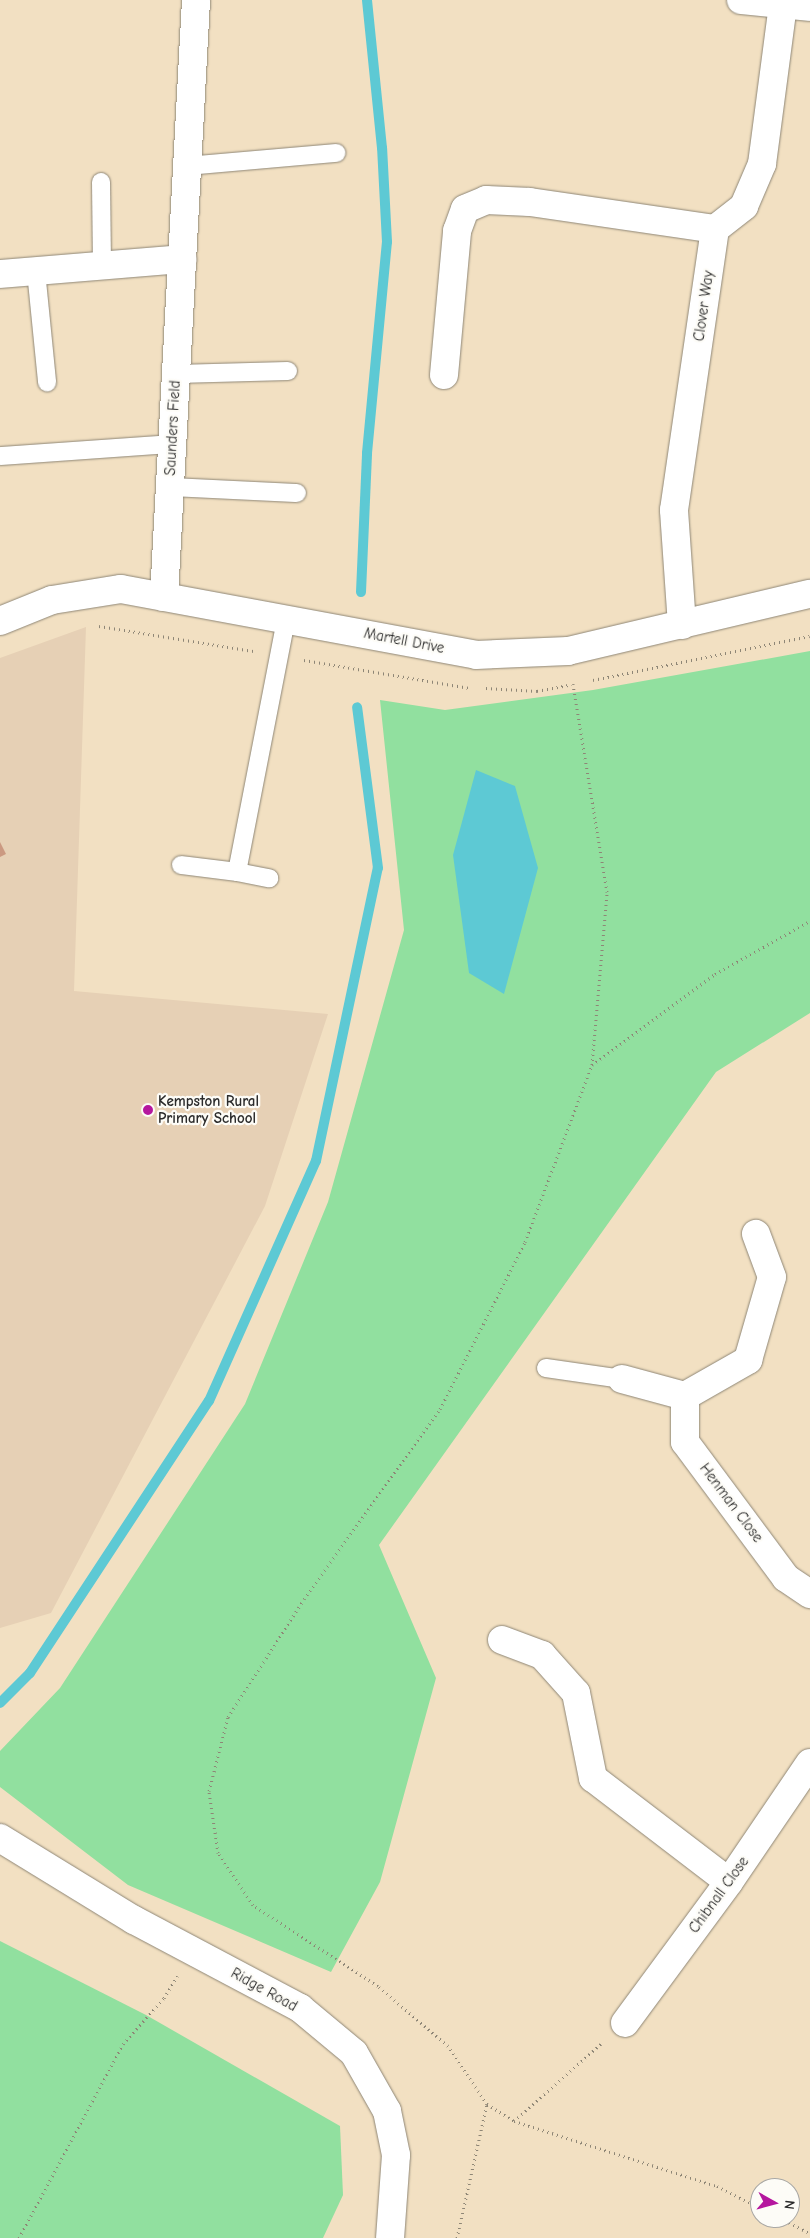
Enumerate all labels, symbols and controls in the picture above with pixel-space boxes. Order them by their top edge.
street label: Clover Way [690,270,718,342]
street label: Saunders Field [162,380,184,476]
street label: Martell Drive [362,624,446,658]
place label: Kempston Rural Primary School [158,1092,259,1127]
marker: Kempston Rural Primary School [142,1104,154,1116]
street label: Henman Close [695,1460,767,1546]
street label: Chibnall Close [685,1853,753,1937]
street label: Ridge Road [228,1964,300,2016]
north arrow [750,2178,800,2228]
text: N [780,2199,798,2210]

